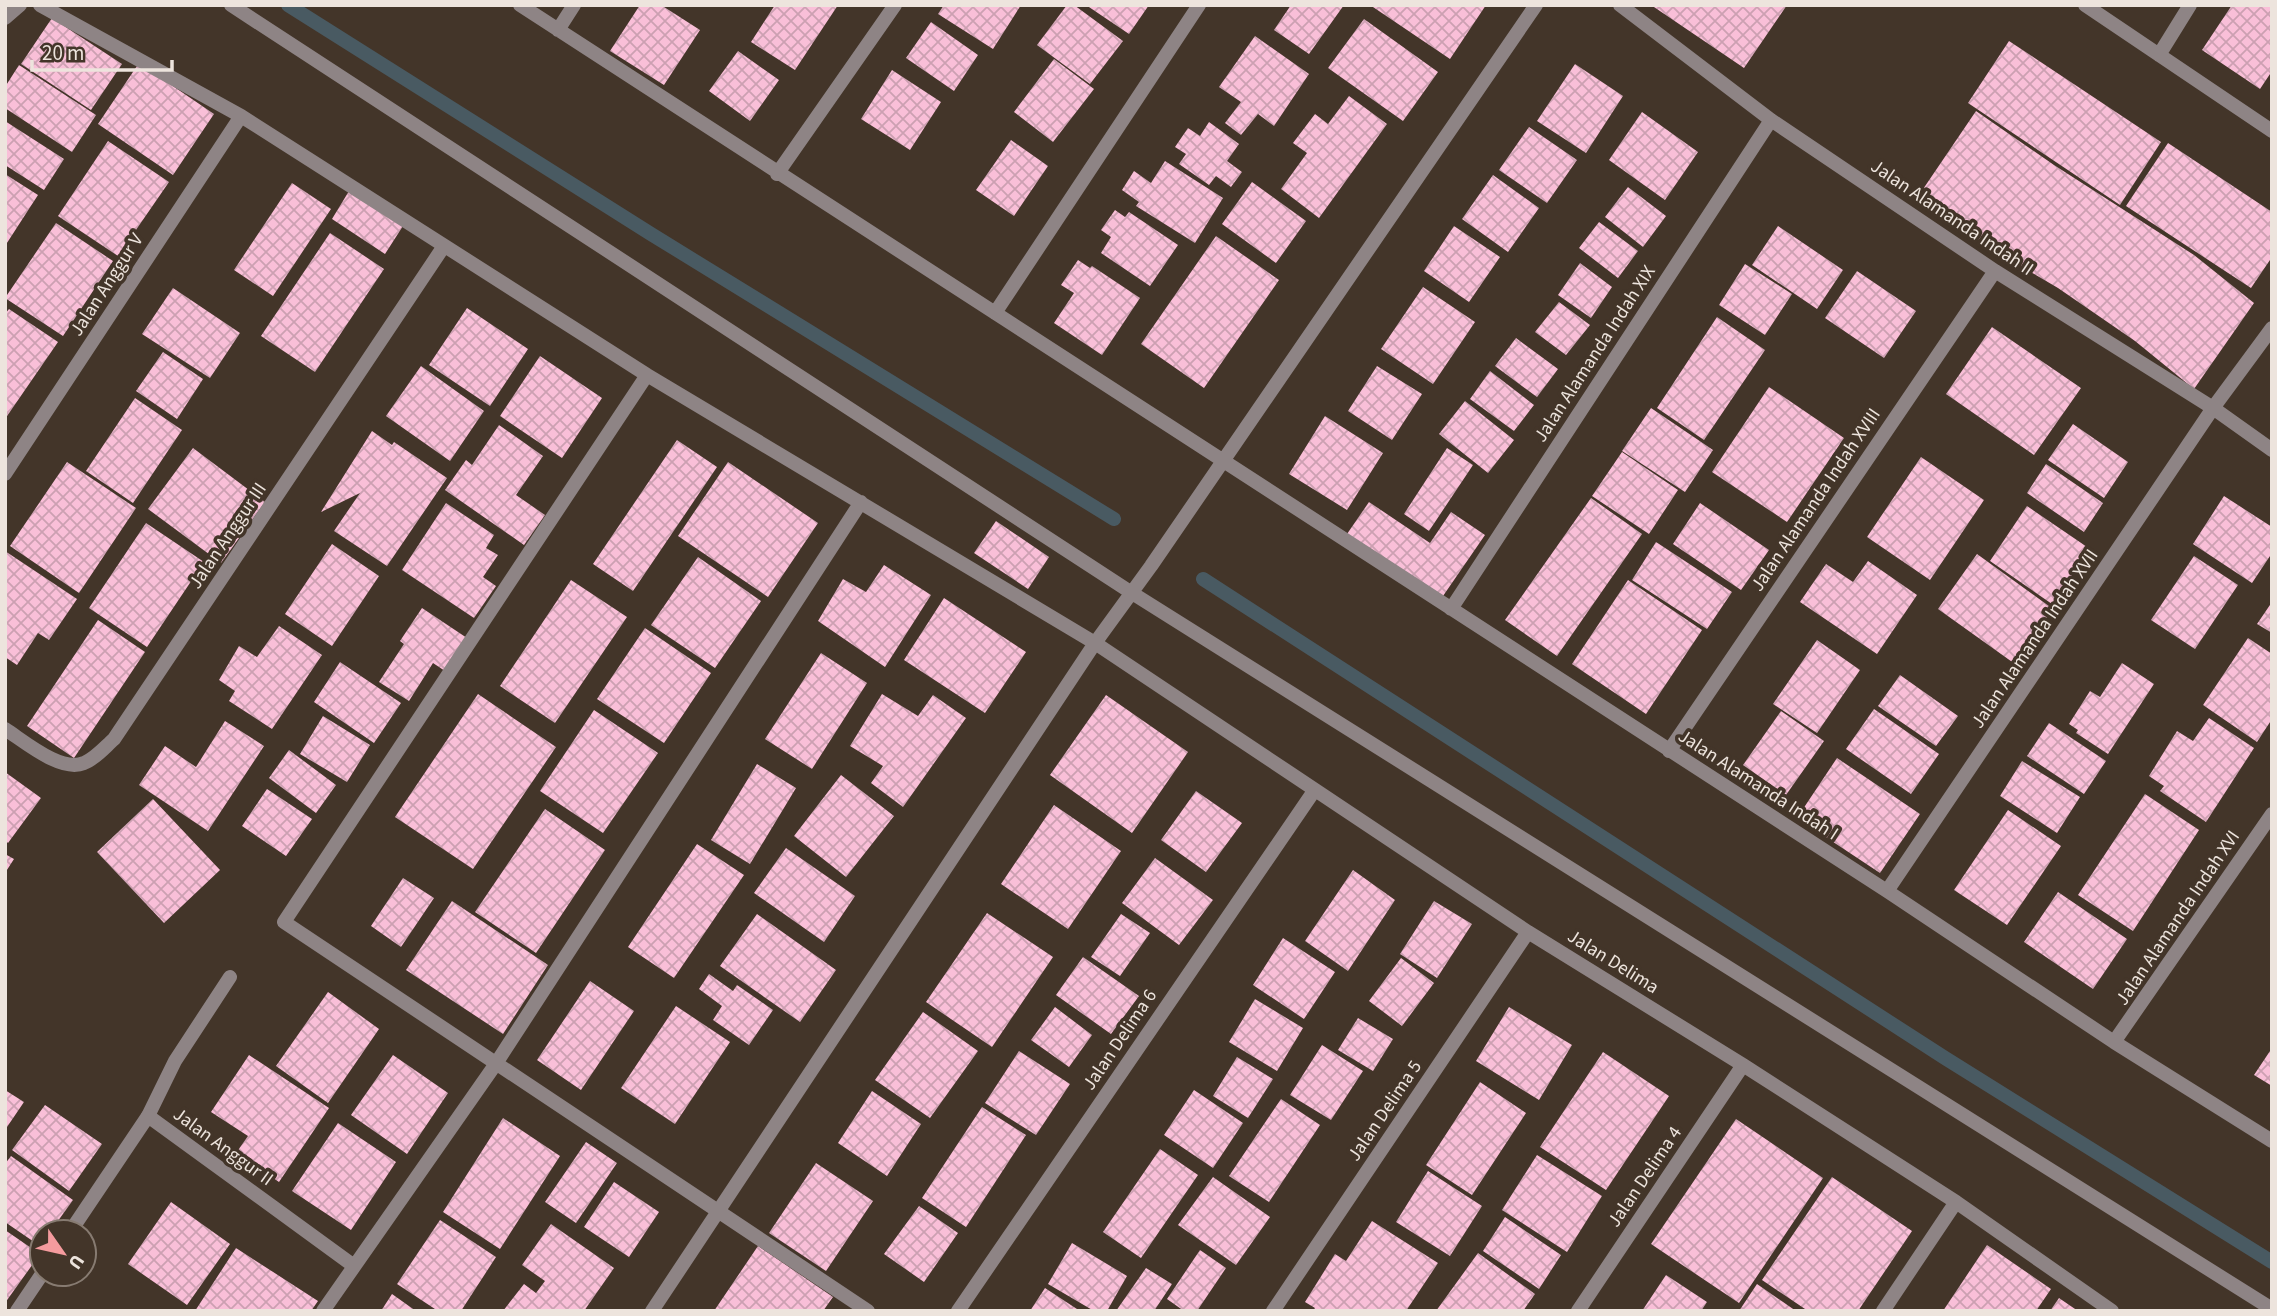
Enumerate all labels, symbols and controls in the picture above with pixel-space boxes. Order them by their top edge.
scale bar [32,28,172,72]
text: 20 m [42,38,84,68]
street label: Jalan Alamanda Indah II [1865,153,2039,283]
street label: Jalan Anggur V [64,228,150,342]
street label: Jalan Alamanda Indah XIX [1528,260,1663,448]
street label: Jalan Alamanda Indah XVIII [1744,403,1888,597]
street label: Jalan Anggur III [182,478,274,594]
street label: Jalan Alamanda Indah XVII [1965,544,2105,734]
street label: Jalan Alamanda Indah I [1673,723,1843,847]
street label: Jalan Alamanda Indah XVI [2109,825,2247,1011]
street label: Jalan Delima [1562,923,1664,1001]
street label: Jalan Delima 6 [1076,984,1164,1096]
street label: Jalan Delima 5 [1341,1055,1429,1167]
street label: Jalan Anggur II [167,1101,279,1193]
street label: Jalan Delima 4 [1601,1121,1689,1233]
north arrow [28,1218,98,1288]
text: U [61,1249,91,1274]

